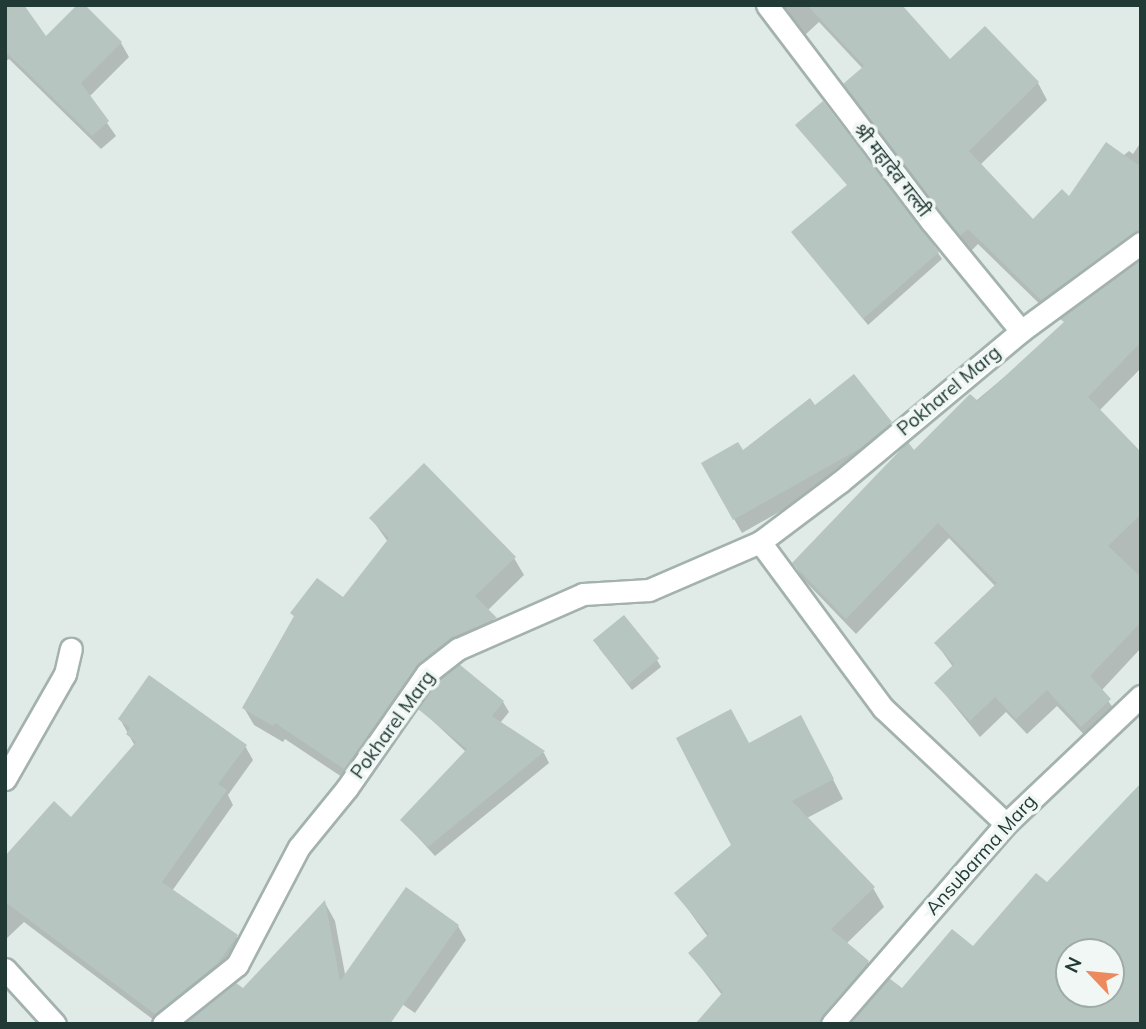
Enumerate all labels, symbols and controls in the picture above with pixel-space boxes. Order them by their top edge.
street label: श्री महादेव गल्ली [848,119,936,221]
street label: Pokharel Marg [893,341,1005,441]
street label: Pokharel Marg [346,667,440,783]
street label: Ansubarma Marg [921,790,1041,920]
north arrow [1055,938,1125,1008]
text: N [1059,953,1087,976]

